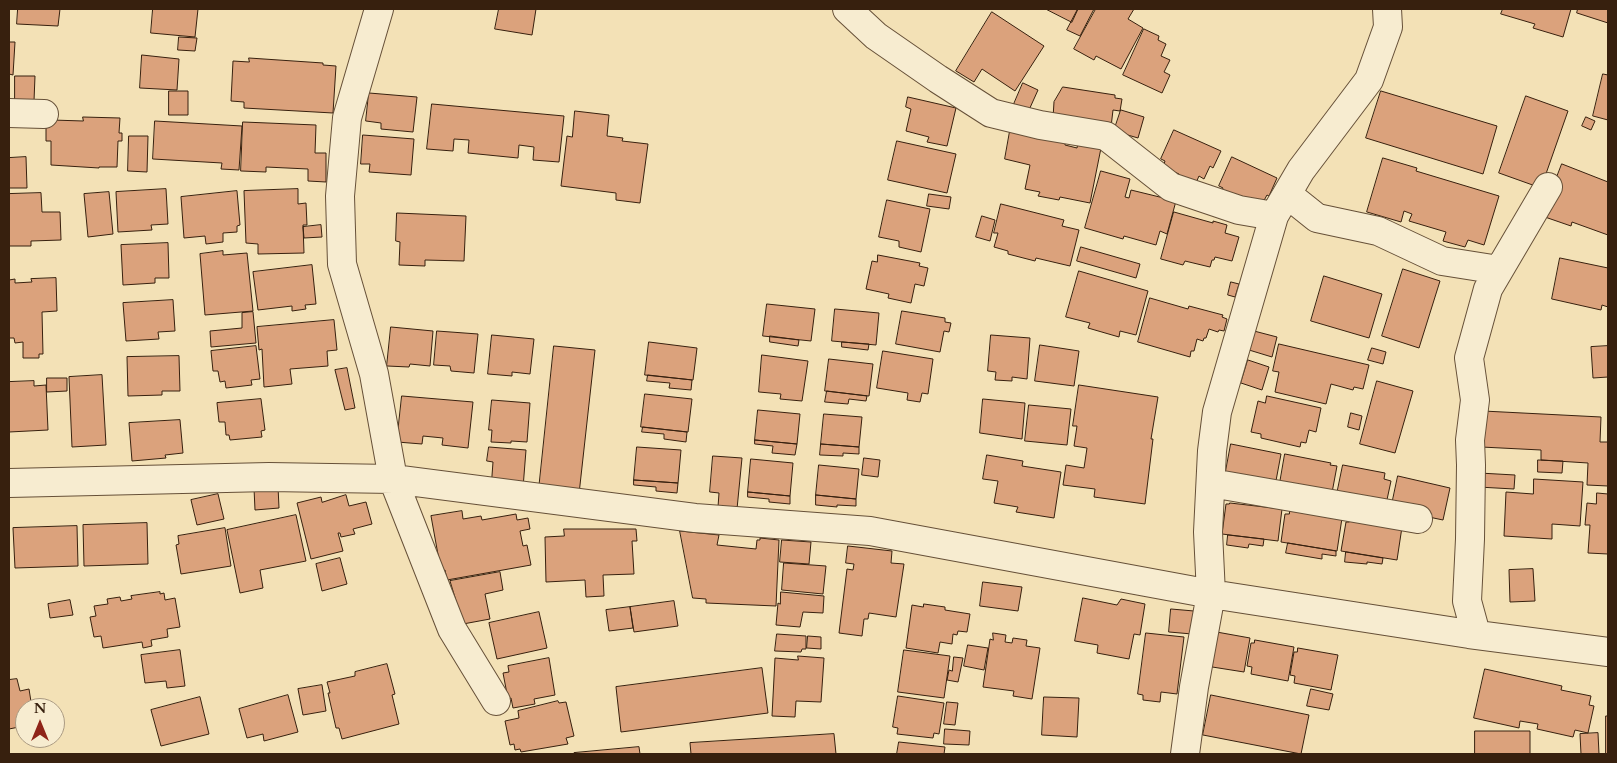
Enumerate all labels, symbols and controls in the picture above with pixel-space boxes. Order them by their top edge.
north arrow [15,698,65,748]
text: N [34,699,46,718]

